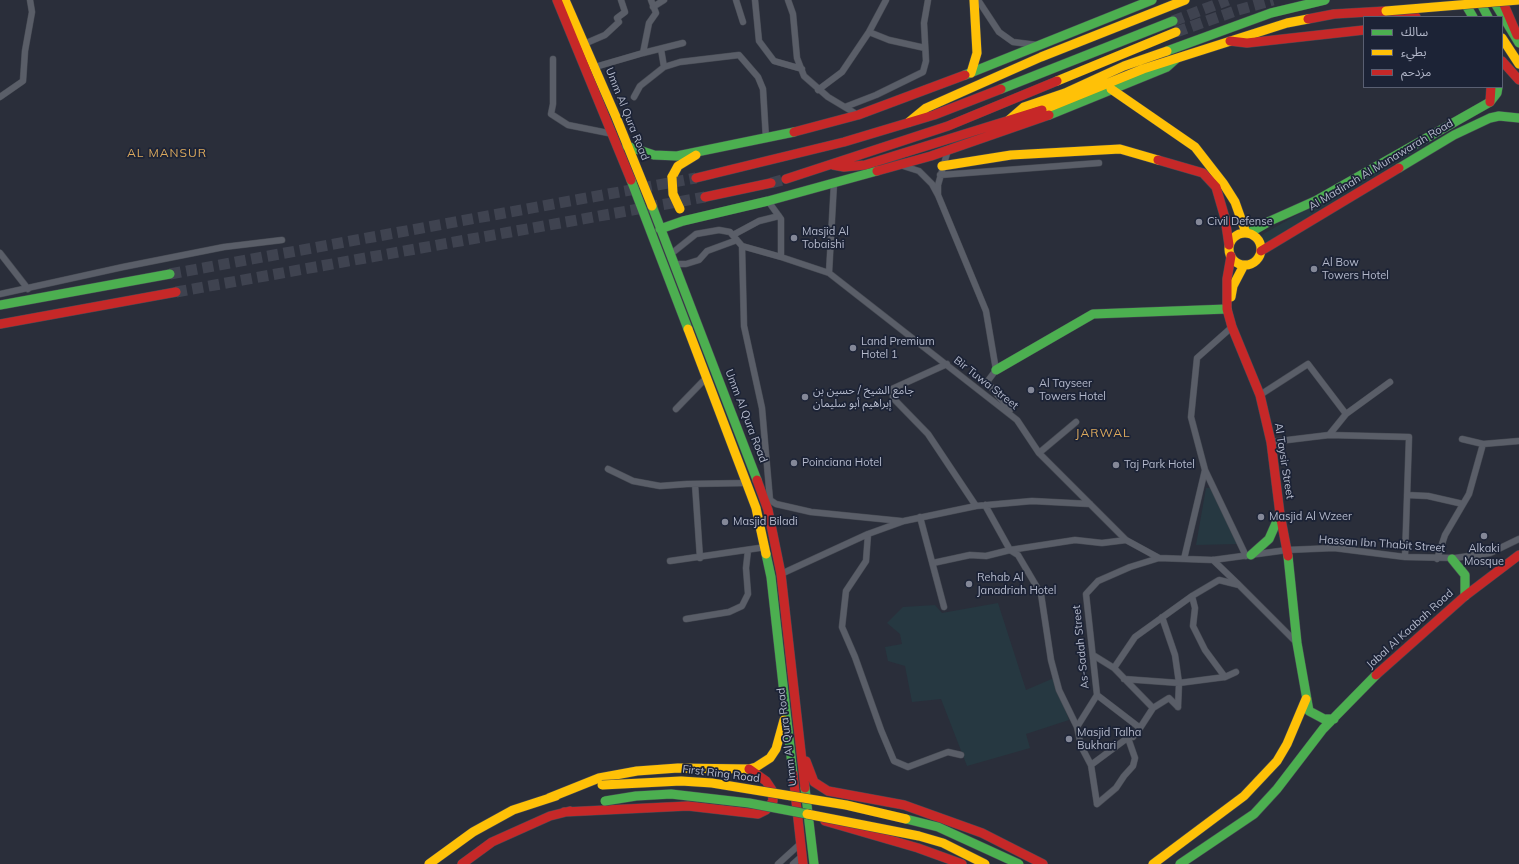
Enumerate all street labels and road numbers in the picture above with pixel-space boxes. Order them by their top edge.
street label: Umm Al Qura Road [602,66,652,162]
street label: Al Madinah Al Munawarah Road [1306,116,1456,214]
street label: Bir Tuwa Street [951,354,1021,412]
street label: Umm Al Qura Road [722,367,770,465]
street label: Al Taysir Street [1271,422,1297,500]
street label: Hassan Ibn Thabit Street [1318,533,1446,555]
street label: Jabal Al Kaabah Road [1364,587,1456,671]
street label: As-Sadah Street [1070,604,1092,690]
street label: Umm Al Qura Road [774,687,800,787]
street label: First Ring Road [681,763,761,785]

